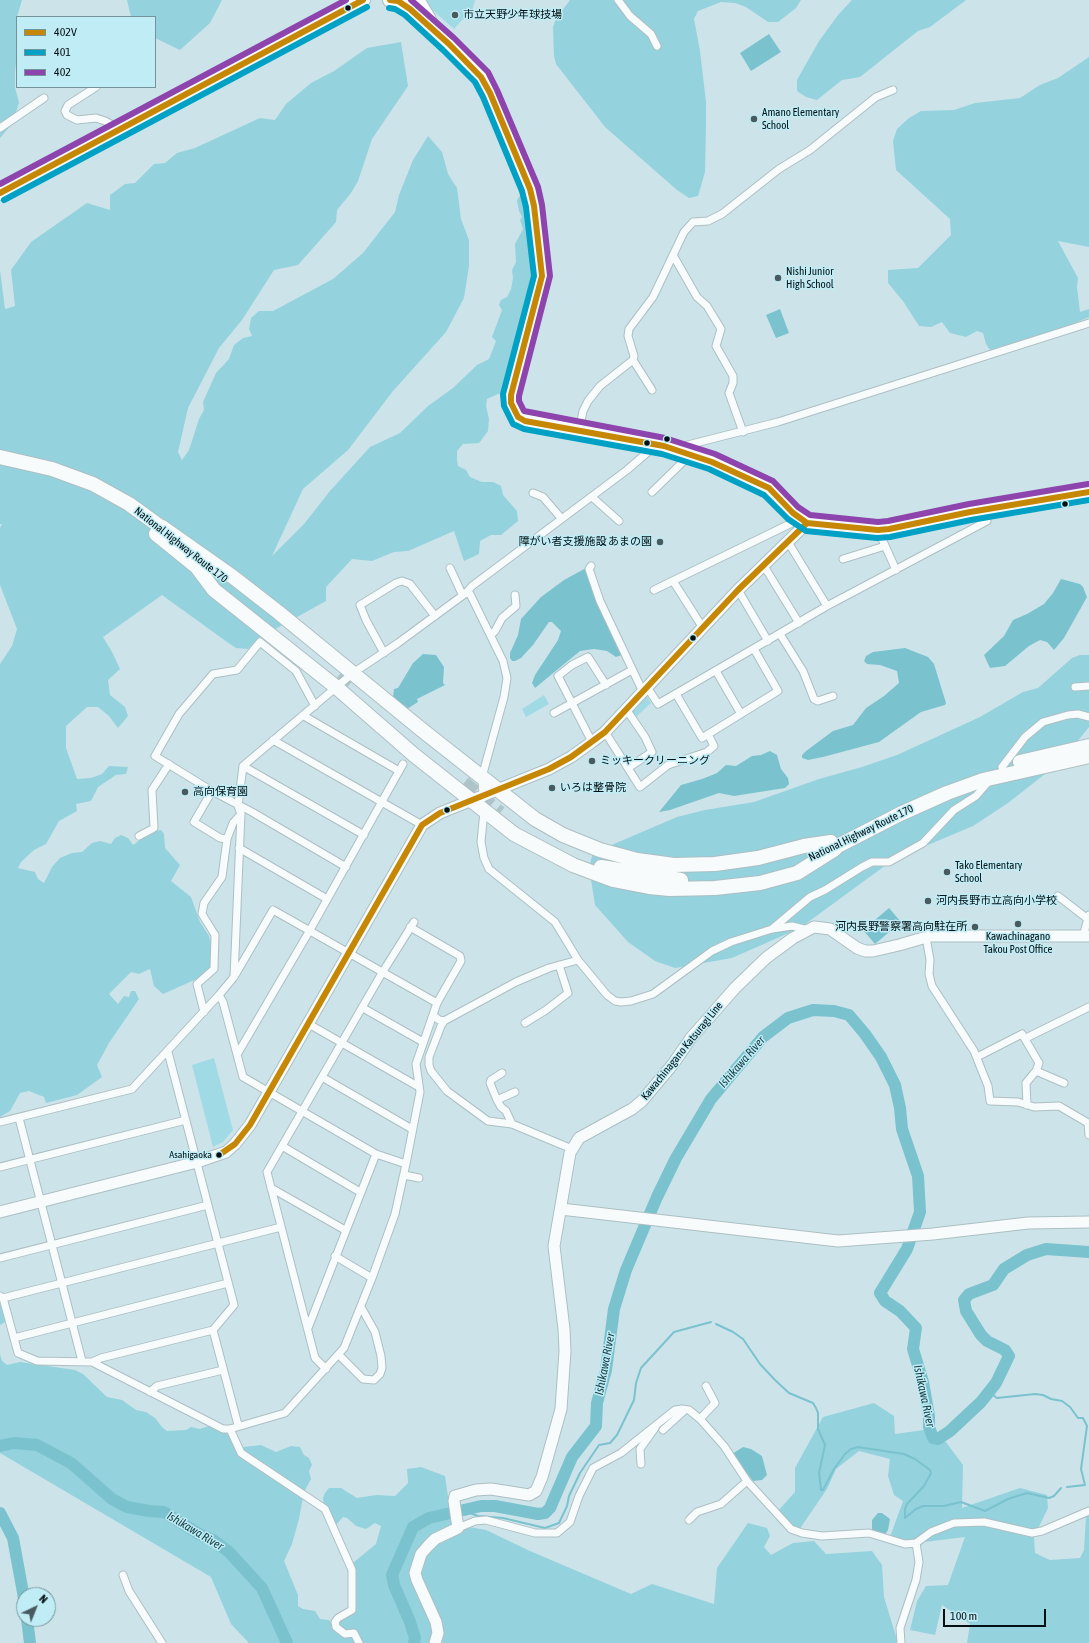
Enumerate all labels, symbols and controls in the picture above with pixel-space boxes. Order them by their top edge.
unlabelled marker [343,3,353,13]
place label: 市立天野少年球技場 [463,8,562,22]
marker: 市立天野少年球技場 [450,10,460,20]
legend [16,16,156,88]
text: 402V [54,25,77,39]
text: 401 [54,45,71,59]
text: 402 [54,65,71,79]
place label: Amano Elementary School [762,106,839,132]
marker: Amano Elementary School [749,114,759,124]
place label: Nishi Junior High School [786,265,834,291]
marker: Nishi Junior High School [773,273,783,283]
unlabelled marker [662,434,672,444]
unlabelled marker [642,438,652,448]
unlabelled marker [1060,499,1070,509]
street label: National Highway Route 170 [132,504,230,586]
place label: 障がい者支援施設 あまの園 [518,535,652,549]
marker: 障がい者支援施設 あまの園 [655,537,665,547]
unlabelled marker [688,633,698,643]
place label: ミッキークリーニング [600,754,710,768]
marker: ミッキークリーニング [587,756,597,766]
place label: いろは整骨院 [560,781,626,795]
marker: いろは整骨院 [547,783,557,793]
place label: 高向保育園 [193,785,248,799]
marker: 高向保育園 [180,787,190,797]
street label: National Highway Route 170 [806,802,916,864]
unlabelled marker [442,805,452,815]
place label: Tako Elementary School [955,859,1022,885]
marker: Tako Elementary School [942,867,952,877]
place label: 河内長野市立高向小学校 [936,894,1057,908]
marker: 河内長野市立高向小学校 [923,896,933,906]
marker: Kawachinagano Takou Post Office [1013,919,1023,929]
place label: 河内長野警察署高向駐在所 [835,920,967,934]
marker: 河内長野警察署高向駐在所 [970,922,980,932]
place label: Kawachinagano Takou Post Office [984,930,1052,956]
street label: Kawachinagano Katsuragi Line [638,999,726,1103]
water label: Ishikawa River [716,1033,768,1091]
place label: Asahigaoka [169,1149,212,1161]
marker: Asahigaoka [214,1150,224,1160]
water label: Ishikawa River [592,1332,618,1396]
water label: Ishikawa River [910,1364,938,1428]
water label: Ishikawa River [164,1509,226,1553]
north arrow [16,1587,56,1627]
text: N [37,1592,50,1606]
scale bar [945,1601,1048,1627]
text: 100 m [950,1609,977,1623]

